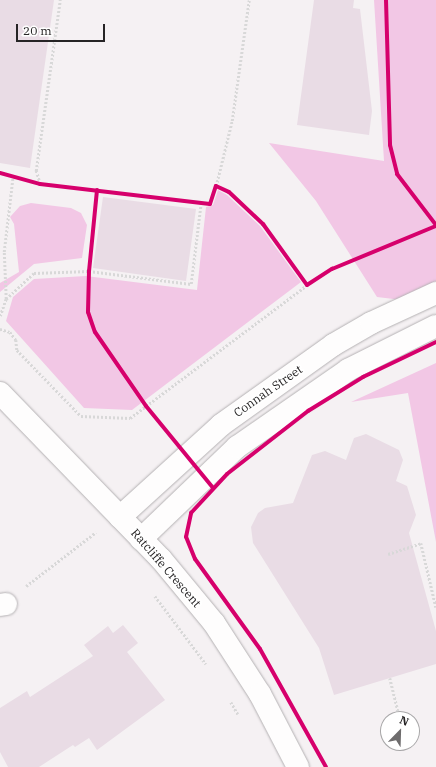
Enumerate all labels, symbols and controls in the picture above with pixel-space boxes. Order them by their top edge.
scale bar [18,16,107,42]
text: 20 m [23,23,52,38]
street label: Connah Street [231,362,305,420]
street label: Ratcliffe Crescent [128,526,204,610]
north arrow [380,711,420,751]
text: N [398,713,411,729]

